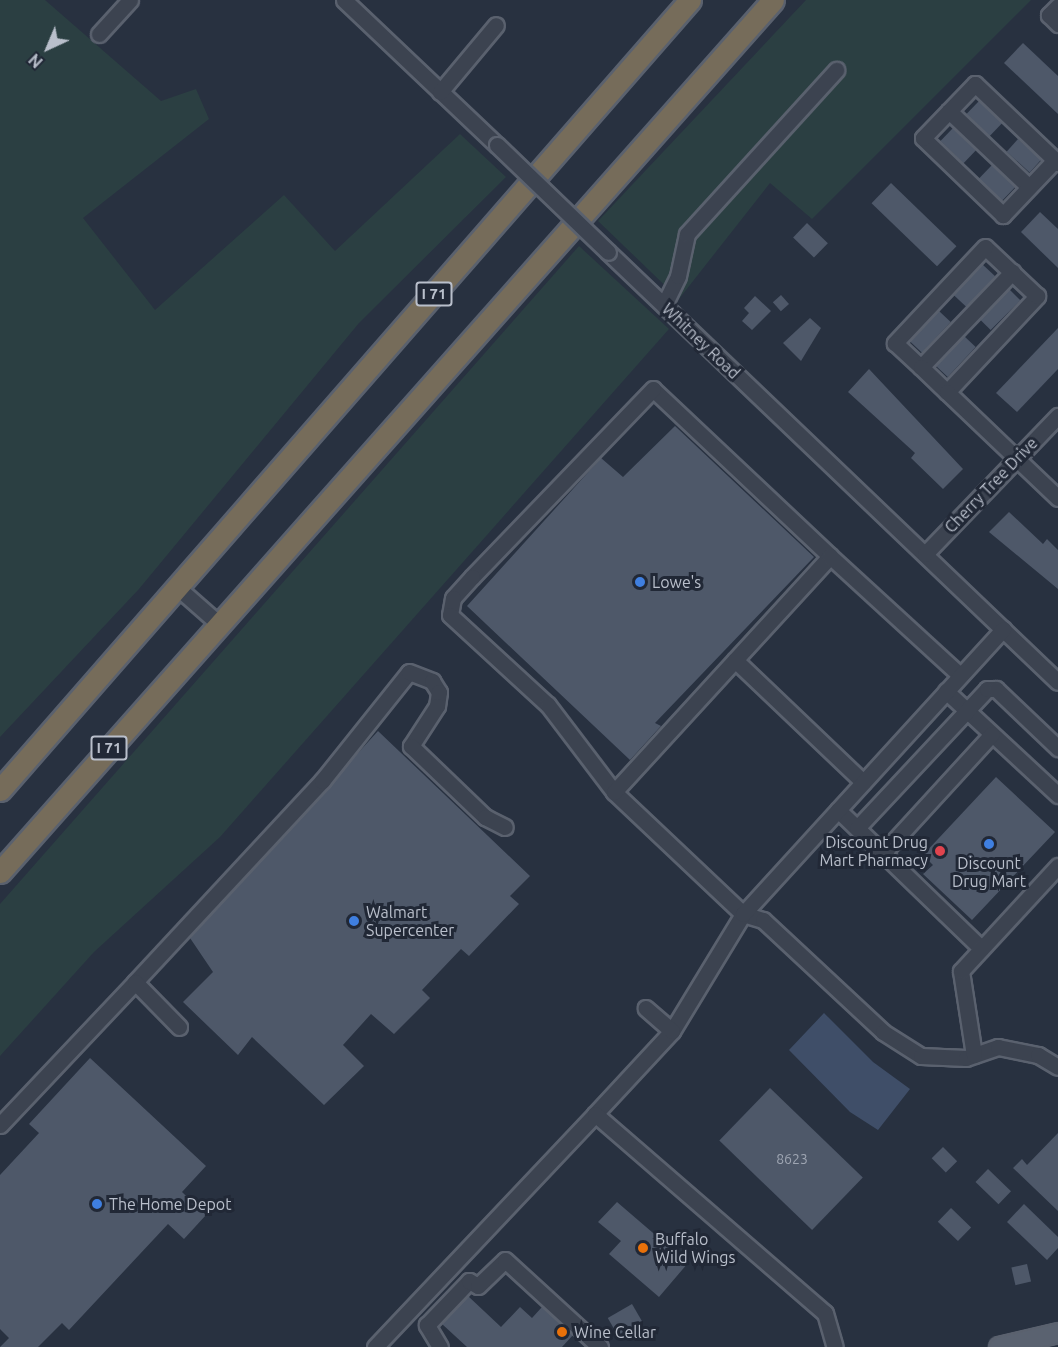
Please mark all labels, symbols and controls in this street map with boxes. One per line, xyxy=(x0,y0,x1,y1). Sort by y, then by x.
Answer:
north arrow xyxy=(18,18,78,78)
text: N xyxy=(25,50,46,72)
road number: I 71 xyxy=(414,282,454,306)
street label: Whitney Road xyxy=(658,299,744,383)
street label: Cherry Tree Drive xyxy=(941,433,1041,537)
place label: Lowe's xyxy=(652,572,701,592)
marker: Lowe's xyxy=(633,575,647,589)
road number: I 71 xyxy=(90,736,128,760)
place label: Discount Drug Mart Pharmacy xyxy=(820,832,928,870)
marker: Discount Drug Mart xyxy=(982,837,996,851)
marker: Discount Drug Mart Pharmacy xyxy=(933,844,947,858)
place label: Discount Drug Mart xyxy=(952,853,1026,891)
place label: Walmart Supercenter xyxy=(366,902,454,940)
marker: Walmart Supercenter xyxy=(347,914,361,928)
house number: 8623 xyxy=(776,1151,808,1167)
place label: The Home Depot xyxy=(109,1194,231,1214)
marker: The Home Depot xyxy=(90,1197,104,1211)
place label: Buffalo Wild Wings xyxy=(655,1229,736,1267)
marker: Buffalo Wild Wings xyxy=(636,1241,650,1255)
place label: Wine Cellar xyxy=(574,1322,656,1342)
marker: Wine Cellar xyxy=(555,1325,569,1339)

